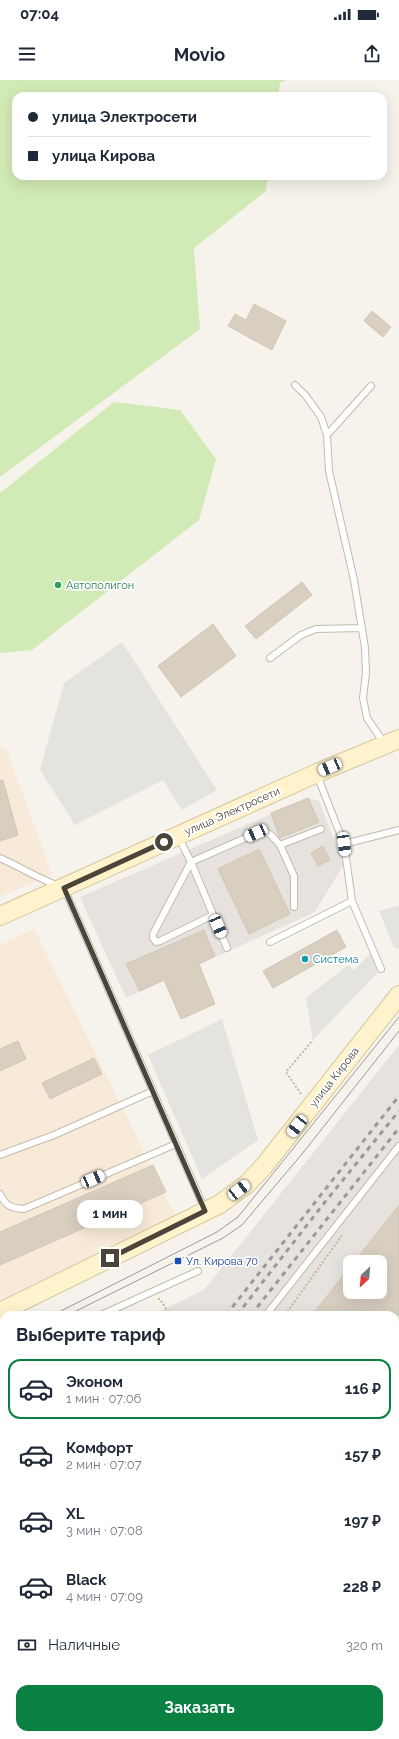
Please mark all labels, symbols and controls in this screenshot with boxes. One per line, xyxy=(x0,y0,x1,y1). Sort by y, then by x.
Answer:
text: 07:04 xyxy=(20,5,59,23)
icon: menu xyxy=(16,43,38,65)
icon: share xyxy=(361,43,383,65)
text: Movio xyxy=(174,44,225,65)
text: улица Электросети xyxy=(52,108,197,126)
text: улица Кирова xyxy=(52,147,155,165)
place label: Автополигон xyxy=(66,579,134,592)
marker: Автополигон xyxy=(53,580,63,590)
car xyxy=(317,757,343,777)
street label: улица Электросети xyxy=(182,785,282,838)
car xyxy=(243,823,269,843)
car xyxy=(336,831,352,857)
route start xyxy=(155,833,173,851)
car xyxy=(208,913,228,939)
place label: Система xyxy=(313,953,359,966)
marker: Система xyxy=(300,954,310,964)
street label: улица Кирова xyxy=(307,1045,362,1110)
car xyxy=(285,1113,309,1139)
car xyxy=(80,1169,106,1189)
car xyxy=(226,1178,252,1202)
callout: 1 мин xyxy=(77,1200,143,1228)
text: 1 мин xyxy=(93,1206,127,1221)
route end xyxy=(101,1249,119,1267)
place label: Ул. Кирова 70 xyxy=(186,1255,258,1268)
north arrow xyxy=(343,1255,387,1299)
map controls xyxy=(343,1255,387,1299)
marker: Ул. Кирова 70 xyxy=(173,1256,183,1266)
text: Выберите тариф xyxy=(16,1324,166,1345)
icon: car xyxy=(18,1371,54,1407)
text: Эконом xyxy=(66,1373,123,1391)
text: 116 ₽ xyxy=(345,1380,381,1398)
text: 1 мин · 07:06 xyxy=(66,1391,141,1406)
icon: car xyxy=(18,1437,54,1473)
text: Комфорт xyxy=(66,1439,133,1457)
text: 157 ₽ xyxy=(345,1446,381,1464)
text: 2 мин · 07:07 xyxy=(66,1457,142,1472)
icon: car xyxy=(18,1503,54,1539)
text: XL xyxy=(66,1505,84,1523)
text: 197 ₽ xyxy=(344,1512,381,1530)
text: 3 мин · 07:08 xyxy=(66,1523,143,1538)
icon: car xyxy=(18,1569,54,1605)
text: Black xyxy=(66,1571,106,1589)
text: 228 ₽ xyxy=(343,1578,381,1596)
text: 4 мин · 07:09 xyxy=(66,1589,143,1604)
icon: cash xyxy=(16,1634,38,1656)
text: Наличные xyxy=(48,1636,120,1654)
text: 320 m xyxy=(346,1638,383,1653)
button: Заказать xyxy=(16,1685,383,1731)

